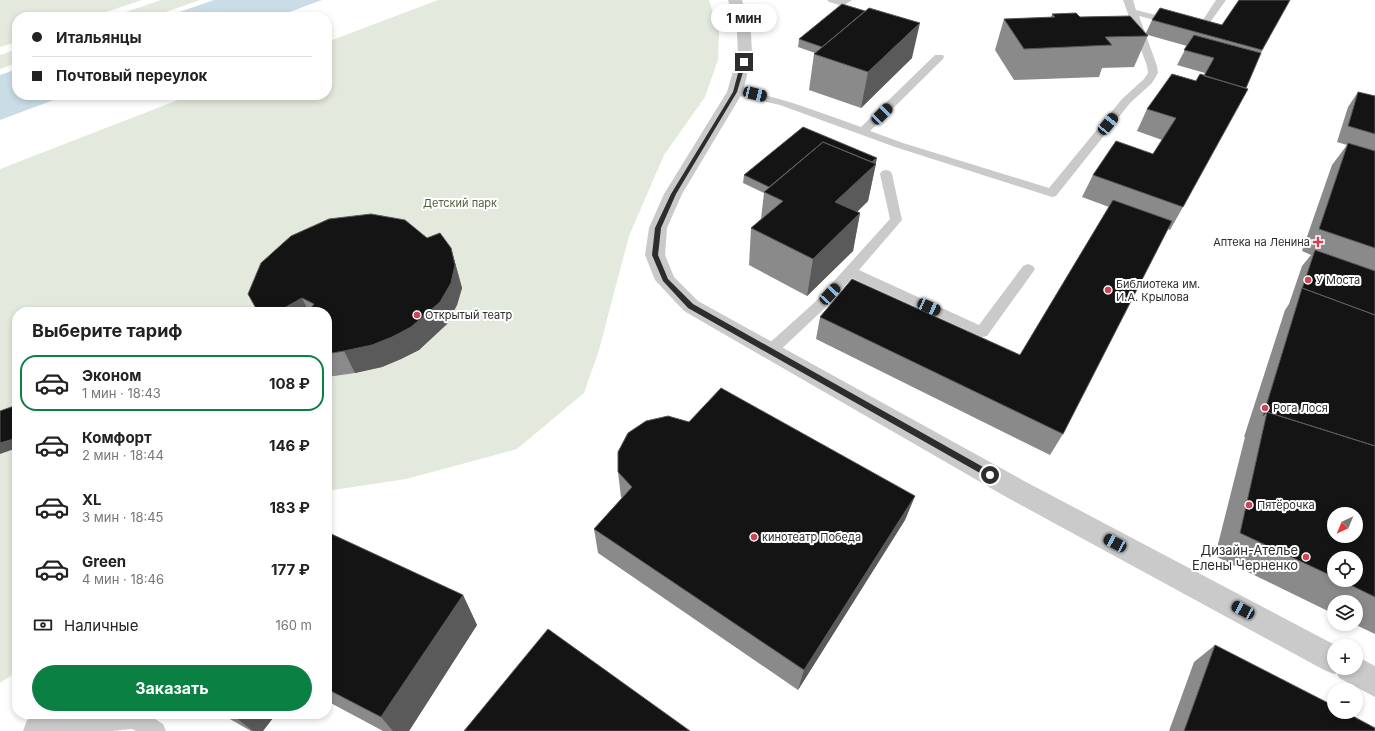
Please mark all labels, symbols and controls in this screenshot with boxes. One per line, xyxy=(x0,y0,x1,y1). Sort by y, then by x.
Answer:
callout: 1 мин xyxy=(711,4,777,32)
text: 1 мин xyxy=(726,10,762,26)
text: Итальянцы xyxy=(56,28,142,47)
route end xyxy=(735,53,753,71)
text: Почтовый переулок xyxy=(56,66,207,85)
car xyxy=(742,85,768,103)
car xyxy=(869,101,895,127)
car xyxy=(1096,111,1120,137)
park label: Детский парк xyxy=(423,196,497,210)
place label: Аптека на Ленина xyxy=(1213,235,1310,249)
marker: Аптека на Ленина xyxy=(1313,237,1323,247)
place label: У Моста xyxy=(1316,273,1360,287)
marker: У Моста xyxy=(1303,275,1313,285)
place label: Библиотека им. И.А. Крылова xyxy=(1116,277,1200,304)
car xyxy=(817,281,843,307)
marker: Библиотека им. И.А. Крылова xyxy=(1103,285,1113,295)
car xyxy=(916,297,942,317)
place label: Открытый театр xyxy=(425,308,512,322)
marker: Открытый театр xyxy=(412,310,422,320)
text: Выберите тариф xyxy=(32,320,183,341)
icon: car xyxy=(34,365,70,401)
text: Эконом xyxy=(82,366,141,385)
text: 108 ₽ xyxy=(269,374,310,393)
text: 1 мин · 18:43 xyxy=(82,385,161,401)
place label: Рога Лося xyxy=(1273,401,1328,415)
marker: Рога Лося xyxy=(1260,403,1270,413)
icon: car xyxy=(34,427,70,463)
text: Комфорт xyxy=(82,428,152,447)
text: 146 ₽ xyxy=(269,436,310,455)
text: 2 мин · 18:44 xyxy=(82,447,164,463)
route start xyxy=(981,466,999,484)
icon: car xyxy=(34,489,70,525)
text: XL xyxy=(82,490,102,509)
text: 183 ₽ xyxy=(269,498,310,517)
place label: Пятёрочка xyxy=(1257,498,1315,512)
marker: Пятёрочка xyxy=(1244,500,1254,510)
north arrow xyxy=(1327,507,1363,543)
map controls xyxy=(1327,507,1363,719)
text: 3 мин · 18:45 xyxy=(82,509,164,525)
place label: кинотеатр Победа xyxy=(762,530,861,544)
marker: кинотеатр Победа xyxy=(749,532,759,542)
car xyxy=(1102,532,1128,554)
place label: Дизайн-Ателье Елены Черненко xyxy=(1192,542,1298,573)
icon: car xyxy=(34,551,70,587)
button: locate xyxy=(1327,551,1363,587)
text: Green xyxy=(82,552,126,571)
marker: Дизайн-Ателье Елены Черненко xyxy=(1301,552,1311,562)
text: 177 ₽ xyxy=(271,560,310,579)
text: 4 мин · 18:46 xyxy=(82,571,164,587)
button: layers xyxy=(1327,595,1363,631)
car xyxy=(1230,599,1256,621)
icon: cash xyxy=(32,614,54,636)
text: Наличные xyxy=(64,616,138,635)
text: 160 m xyxy=(275,617,312,633)
button: + xyxy=(1327,639,1363,675)
button: Заказать xyxy=(32,665,312,711)
button: − xyxy=(1327,683,1363,719)

